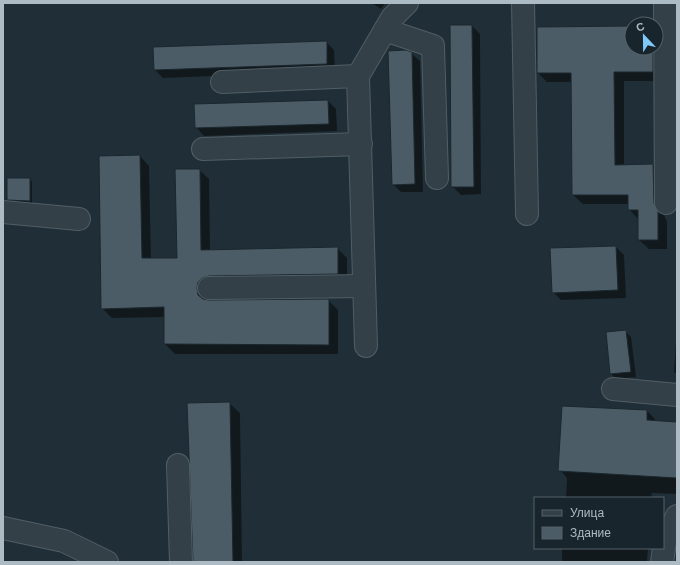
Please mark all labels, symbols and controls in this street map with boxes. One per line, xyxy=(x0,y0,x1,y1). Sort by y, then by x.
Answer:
north arrow xyxy=(624,16,664,56)
text: С xyxy=(634,19,647,35)
legend xyxy=(534,497,664,549)
text: Улица xyxy=(570,505,604,521)
text: Здание xyxy=(570,525,611,541)

